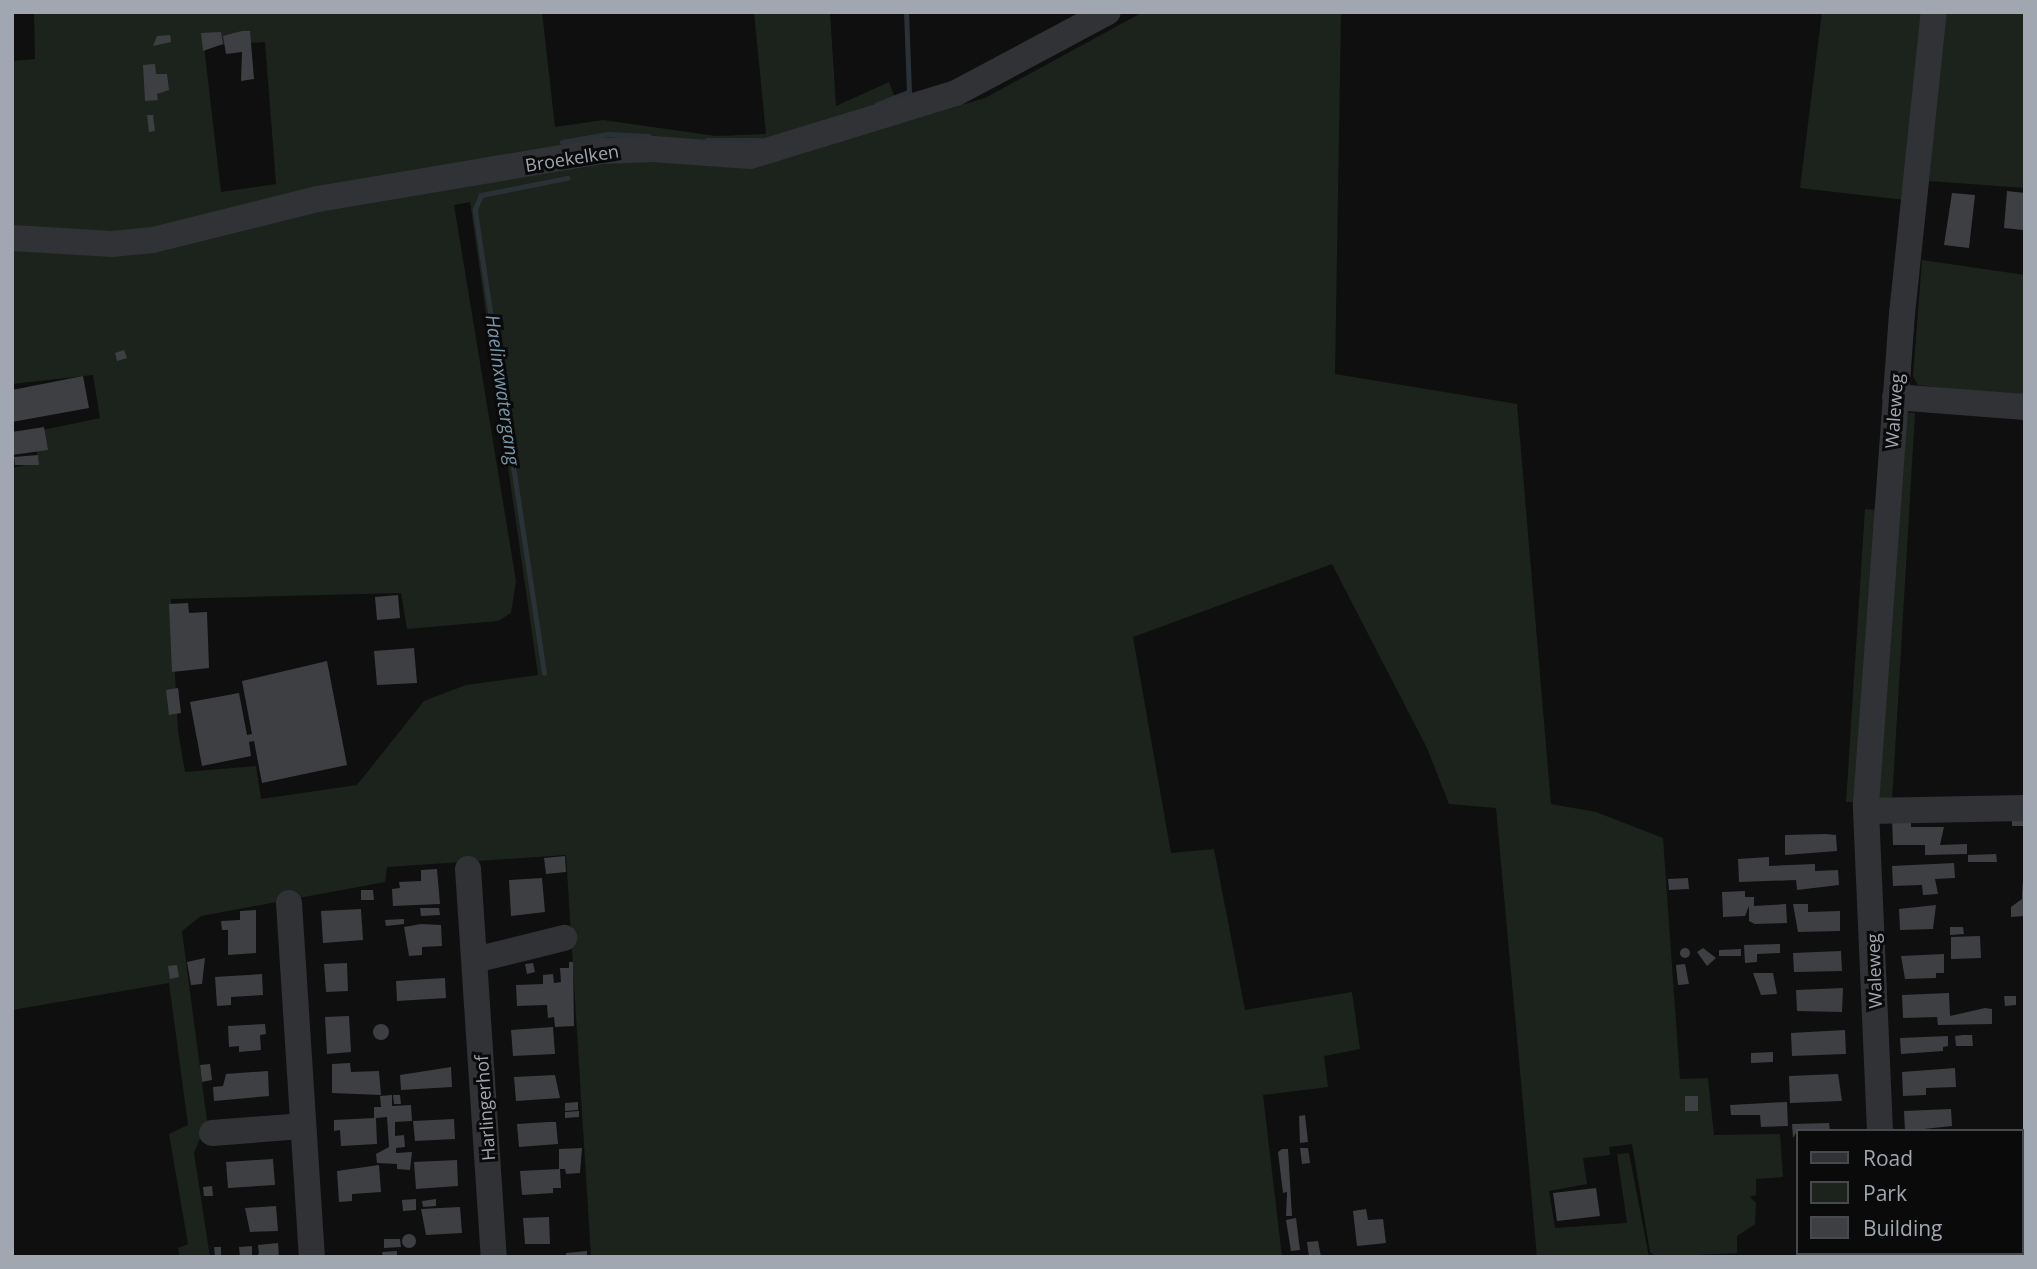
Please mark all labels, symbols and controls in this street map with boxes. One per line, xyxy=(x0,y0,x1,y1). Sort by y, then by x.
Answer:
street label: Broekelken xyxy=(524,140,620,176)
water label: Haelinxwatergang xyxy=(480,313,524,467)
street label: Waleweg xyxy=(1881,373,1907,449)
street label: Waleweg xyxy=(1862,933,1886,1009)
street label: Harlingerhof xyxy=(471,1054,499,1162)
legend xyxy=(1796,1129,2023,1255)
text: Road xyxy=(1863,1144,1913,1172)
text: Park xyxy=(1863,1179,1907,1207)
text: Building xyxy=(1863,1214,1942,1242)

